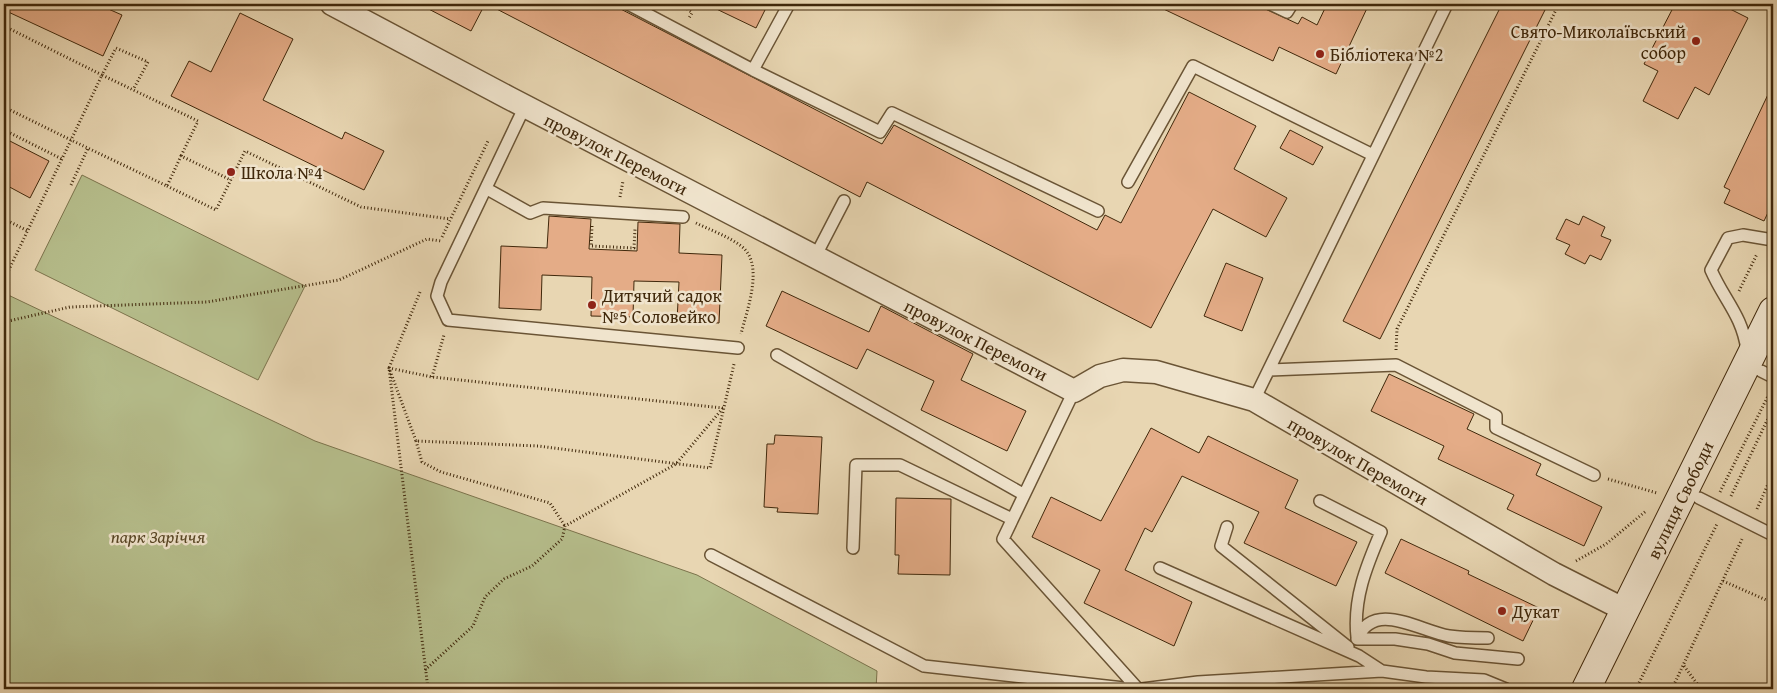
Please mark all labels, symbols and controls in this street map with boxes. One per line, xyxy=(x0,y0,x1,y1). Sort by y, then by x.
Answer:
place label: Свято-Миколаївський собор xyxy=(1511,18,1686,66)
marker: Свято-Миколаївський собор xyxy=(1690,35,1702,47)
place label: Бібліотека №2 xyxy=(1330,41,1443,68)
marker: Бібліотека №2 xyxy=(1314,48,1326,60)
street label: провулок Перемоги xyxy=(539,106,693,202)
place label: Школа №4 xyxy=(241,159,323,186)
marker: Школа №4 xyxy=(225,166,237,178)
place label: Дитячий садок №5 Соловейко xyxy=(601,282,723,330)
street label: провулок Перемоги xyxy=(899,292,1053,388)
marker: Дитячий садок №5 Соловейко xyxy=(586,299,598,311)
street label: провулок Перемоги xyxy=(1283,410,1433,512)
street label: вулиця Свободи xyxy=(1640,436,1720,564)
park label: парк Заріччя xyxy=(111,523,205,550)
place label: Дукат xyxy=(1511,598,1560,625)
marker: Дукат xyxy=(1496,605,1508,617)

